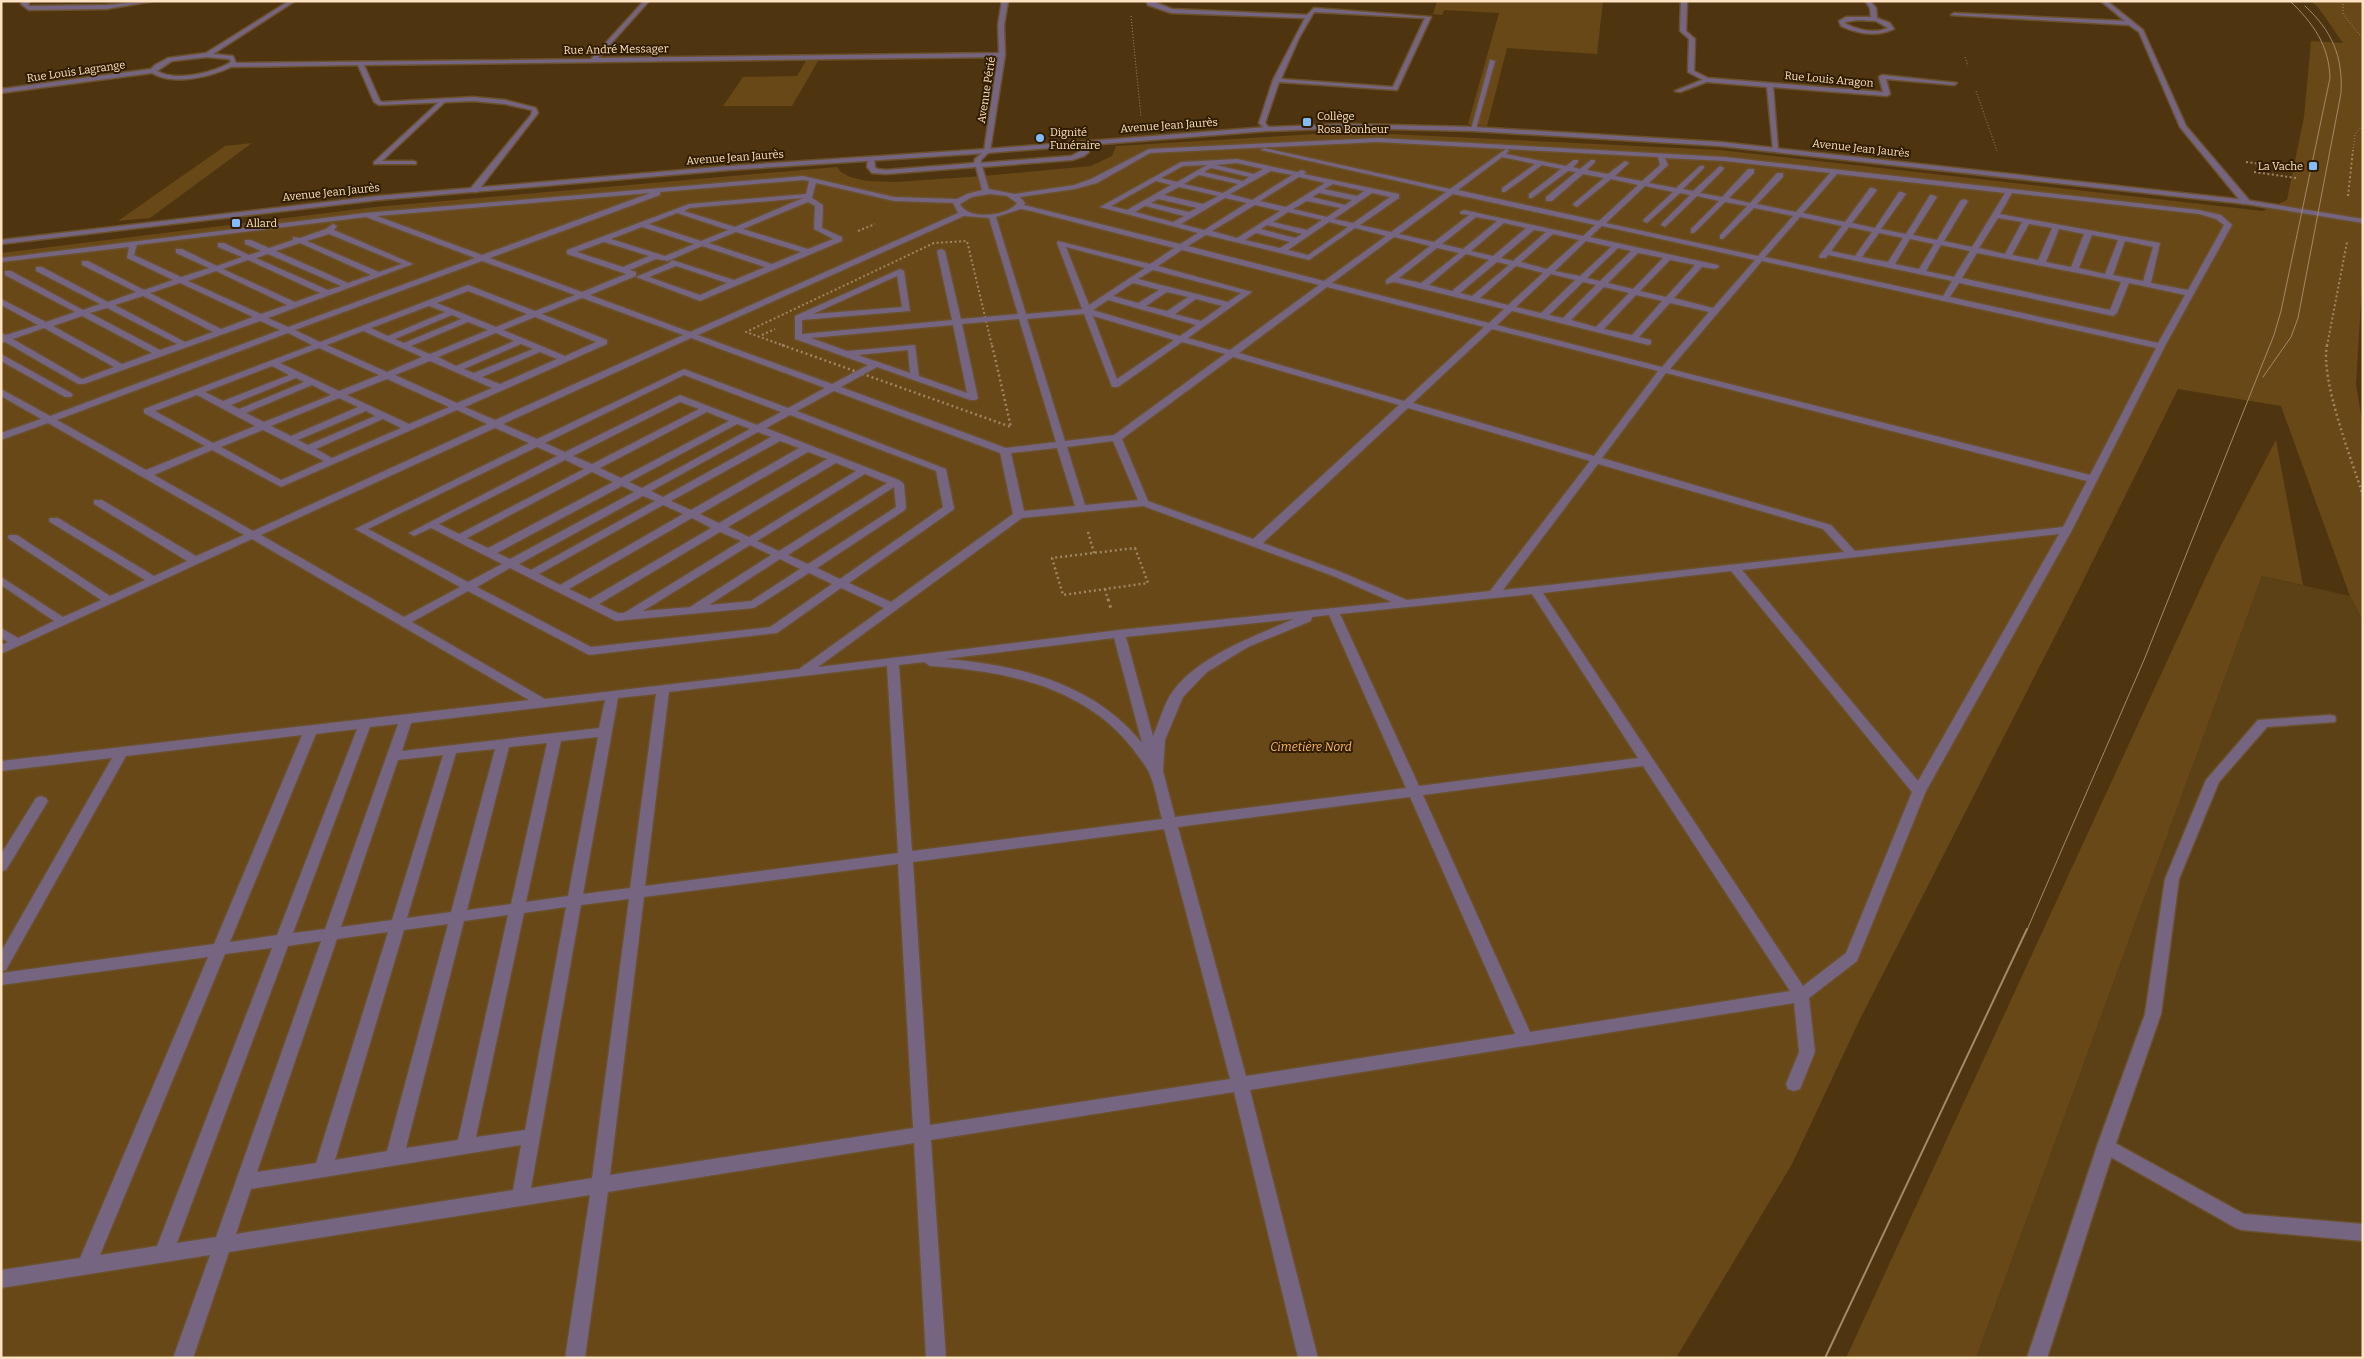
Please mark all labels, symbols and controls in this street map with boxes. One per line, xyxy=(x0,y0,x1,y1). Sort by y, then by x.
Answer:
street label: Rue André Messager xyxy=(563,42,669,57)
street label: Avenue Périé xyxy=(975,56,998,124)
street label: Rue Louis Lagrange xyxy=(26,58,126,85)
street label: Rue Louis Aragon xyxy=(1784,69,1874,90)
place label: Collège Rosa Bonheur xyxy=(1317,110,1389,136)
street label: Avenue Jean Jaurès xyxy=(1120,116,1218,135)
marker: Collège Rosa Bonheur xyxy=(1301,116,1313,128)
place label: Dignité Funéraire xyxy=(1050,126,1100,152)
marker: Dignité Funéraire xyxy=(1034,132,1046,144)
street label: Avenue Jean Jaurès xyxy=(1812,137,1910,160)
street label: Avenue Jean Jaurès xyxy=(686,148,784,167)
place label: La Vache xyxy=(2258,160,2303,173)
marker: La Vache xyxy=(2307,160,2319,172)
street label: Avenue Jean Jaurès xyxy=(282,181,380,204)
marker: Allard xyxy=(230,217,242,229)
place label: Allard xyxy=(246,217,277,230)
park label: Cimetière Nord xyxy=(1270,740,1352,754)

